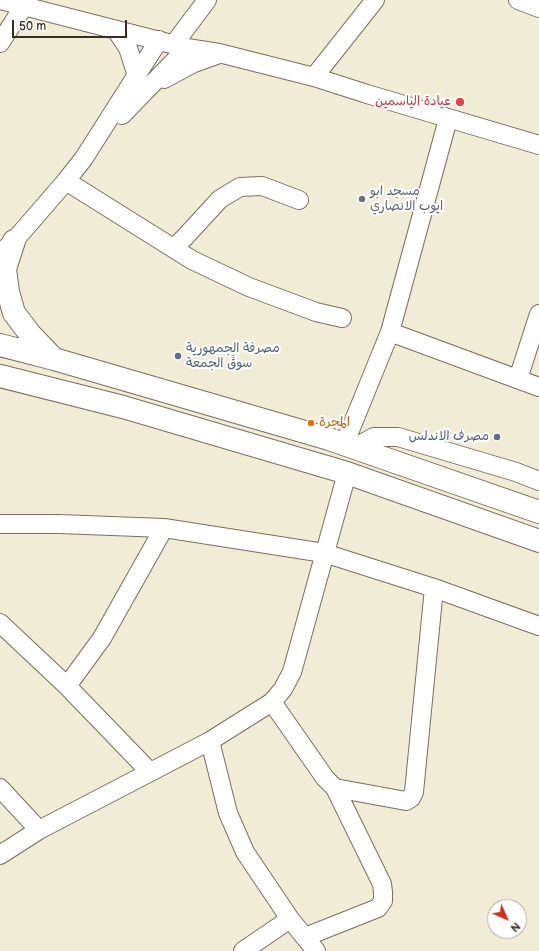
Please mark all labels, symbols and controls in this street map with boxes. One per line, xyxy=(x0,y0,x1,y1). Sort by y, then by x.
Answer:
scale bar xyxy=(14,12,129,38)
text: 50 m xyxy=(19,19,46,34)
place label: عيادة الياسمين xyxy=(375,94,451,110)
marker: عيادة الياسمين xyxy=(454,96,466,108)
place label: مسجد ابو ايوب الانصاري xyxy=(370,184,443,215)
marker: مسجد ابو ايوب الانصاري xyxy=(357,194,367,204)
place label: مصرفة الجمهورية سوقً الجمعة xyxy=(186,341,280,372)
marker: مصرفة الجمهورية سوقً الجمعة xyxy=(173,351,183,361)
place label: المجرة xyxy=(319,415,350,431)
marker: المجرة xyxy=(306,418,316,428)
place label: مصرف الاندلس xyxy=(409,429,489,445)
marker: مصرف الاندلس xyxy=(492,432,502,442)
north arrow xyxy=(487,899,527,939)
text: N xyxy=(508,920,523,935)

